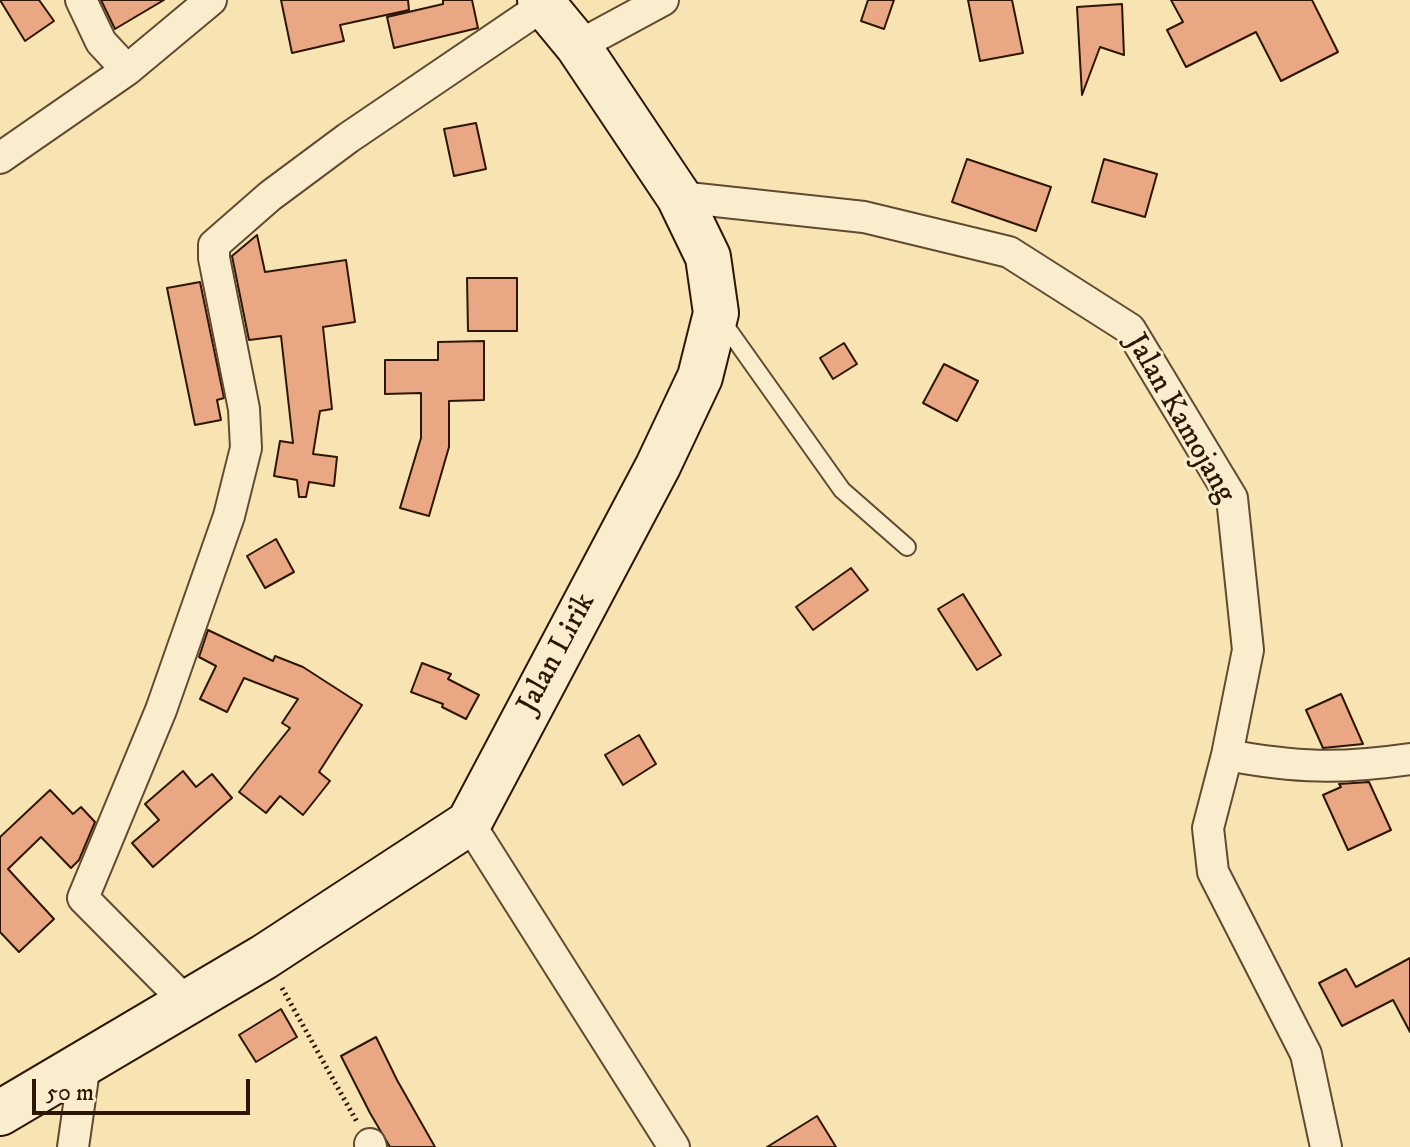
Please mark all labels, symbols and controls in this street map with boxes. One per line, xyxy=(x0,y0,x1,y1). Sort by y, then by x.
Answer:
street label: Jalan Kamojang xyxy=(1116,328,1242,510)
street label: Jalan Lirik xyxy=(511,588,605,720)
scale bar xyxy=(36,1063,254,1113)
text: 50 m xyxy=(46,1078,94,1108)

